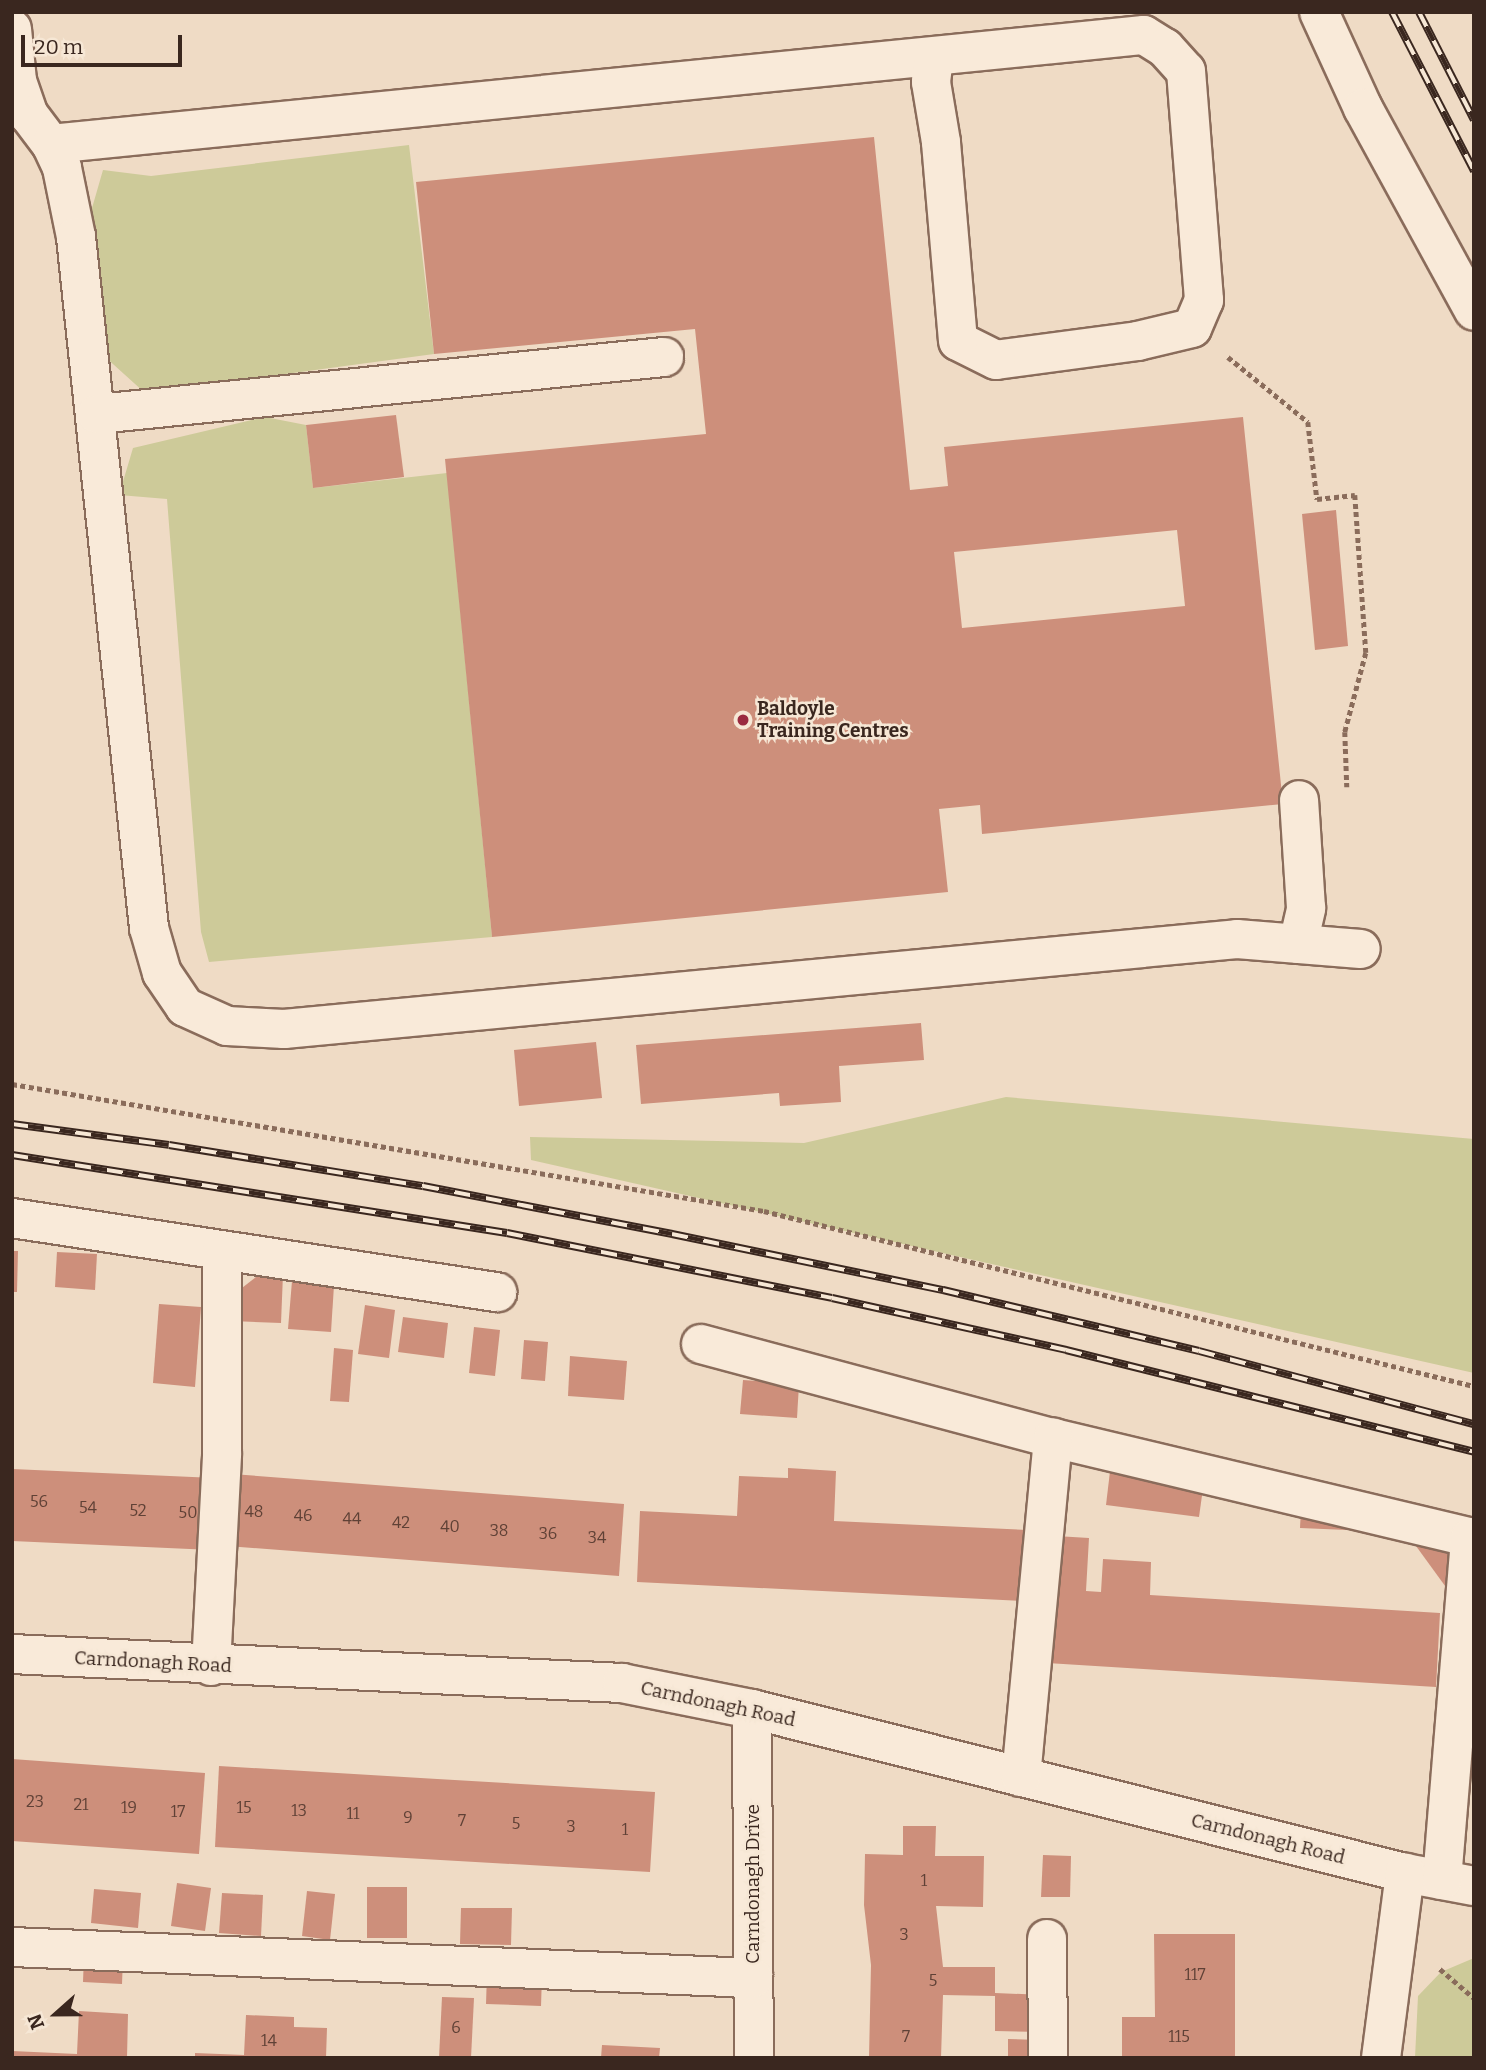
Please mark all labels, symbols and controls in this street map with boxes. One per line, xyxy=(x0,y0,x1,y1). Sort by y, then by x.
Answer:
scale bar xyxy=(24,21,186,65)
text: 20 m xyxy=(34,34,83,60)
place label: Baldoyle Training Centres xyxy=(757,698,909,742)
marker: Baldoyle Training Centres xyxy=(735,712,751,728)
house number: 56 xyxy=(30,1492,48,1512)
house number: 54 xyxy=(79,1498,97,1518)
house number: 52 xyxy=(130,1501,146,1521)
house number: 48 xyxy=(245,1502,263,1522)
house number: 50 xyxy=(179,1503,197,1523)
house number: 46 xyxy=(294,1506,312,1526)
house number: 44 xyxy=(343,1509,361,1529)
house number: 42 xyxy=(392,1513,410,1533)
house number: 40 xyxy=(440,1517,460,1537)
house number: 38 xyxy=(490,1521,508,1541)
house number: 36 xyxy=(539,1524,557,1544)
house number: 34 xyxy=(588,1528,606,1548)
street label: Carndonagh Road xyxy=(74,1646,232,1678)
street label: Carndonagh Road xyxy=(639,1676,797,1732)
house number: 23 xyxy=(26,1792,44,1812)
house number: 21 xyxy=(73,1795,89,1815)
house number: 19 xyxy=(121,1798,137,1818)
house number: 15 xyxy=(236,1798,252,1818)
house number: 13 xyxy=(291,1801,307,1821)
house number: 17 xyxy=(171,1802,185,1822)
house number: 11 xyxy=(347,1804,359,1824)
street label: Carndonagh Drive xyxy=(742,1804,764,1964)
house number: 9 xyxy=(403,1808,413,1828)
street label: Carndonagh Road xyxy=(1189,1809,1347,1869)
house number: 7 xyxy=(458,1811,466,1831)
house number: 5 xyxy=(512,1814,520,1834)
house number: 3 xyxy=(566,1817,576,1837)
house number: 1 xyxy=(622,1820,628,1840)
house number: 1 xyxy=(921,1871,927,1891)
house number: 3 xyxy=(899,1925,909,1945)
house number: 117 xyxy=(1185,1965,1205,1985)
house number: 5 xyxy=(929,1971,937,1991)
north arrow xyxy=(21,1979,91,2049)
text: N xyxy=(23,2011,49,2033)
house number: 6 xyxy=(451,2018,461,2038)
house number: 7 xyxy=(902,2027,910,2047)
house number: 115 xyxy=(1168,2027,1190,2047)
house number: 14 xyxy=(261,2031,277,2051)

